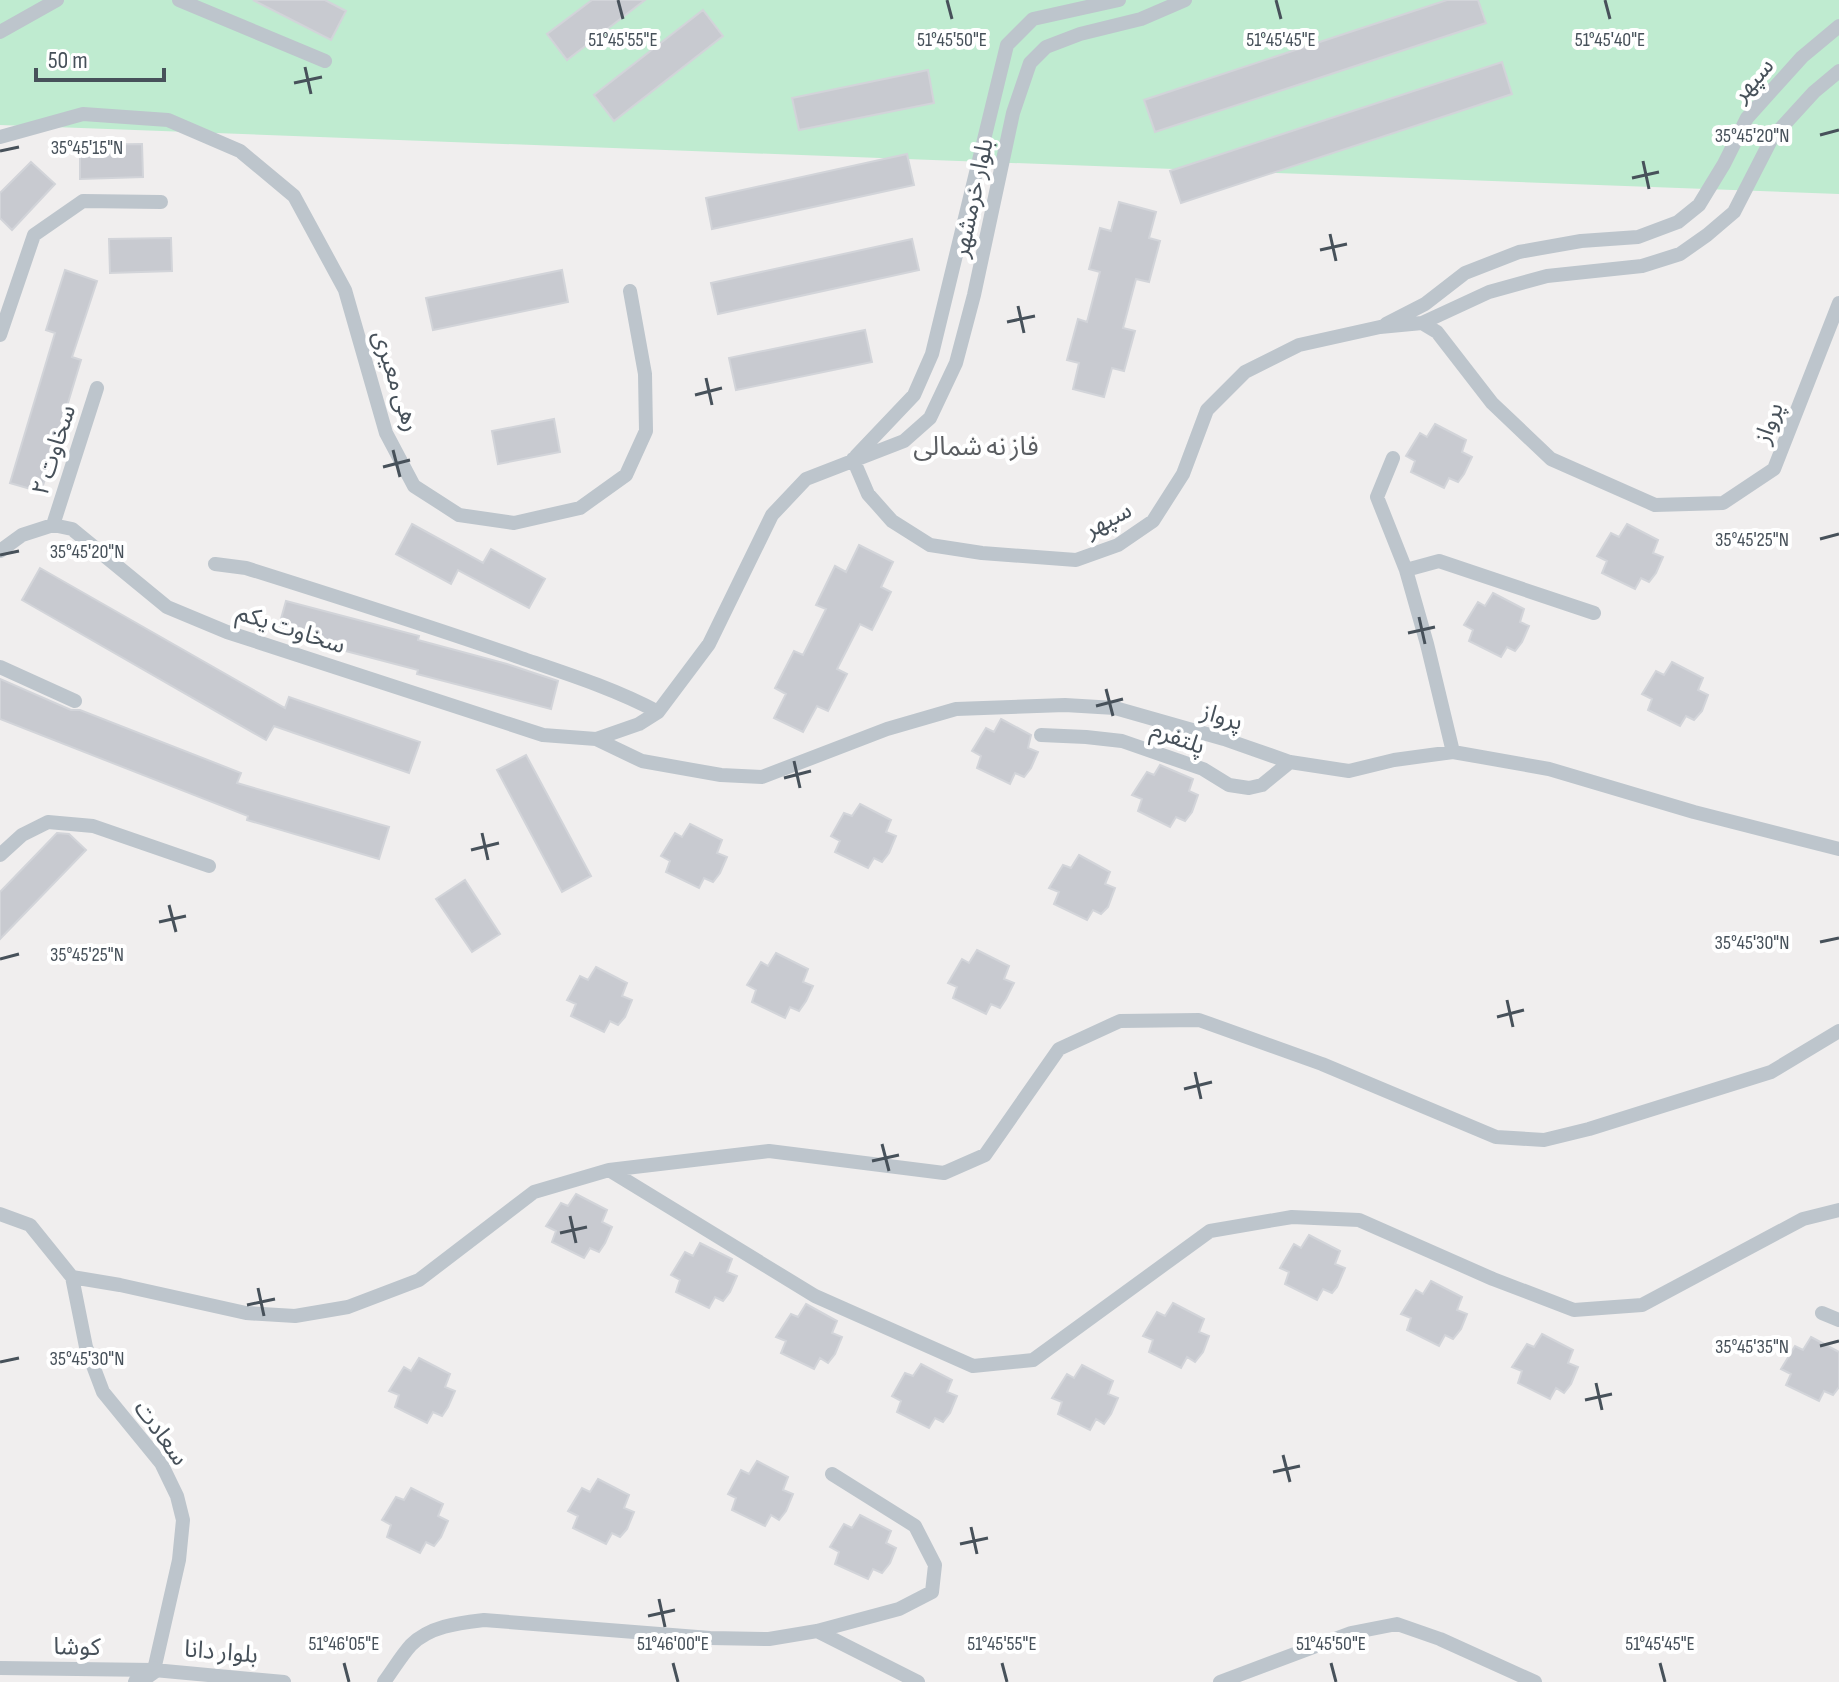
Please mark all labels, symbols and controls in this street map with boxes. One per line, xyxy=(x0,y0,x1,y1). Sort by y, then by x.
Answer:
text: 51°45'55"E xyxy=(588,28,658,52)
text: 51°45'50"E xyxy=(917,28,987,52)
text: 51°45'45"E xyxy=(1246,28,1316,52)
text: 51°45'40"E xyxy=(1575,28,1645,52)
scale bar xyxy=(36,32,164,82)
text: 50 m xyxy=(48,46,88,75)
street label: سپهر xyxy=(1725,52,1780,109)
text: 35°45'20"N xyxy=(1715,124,1789,148)
text: 35°45'15"N xyxy=(51,136,123,160)
street label: بلوار خرمشهر xyxy=(946,136,1000,261)
street label: رهی معیری xyxy=(366,327,426,435)
street label: پرواز xyxy=(1748,398,1790,449)
street label: سخاوت ۲ xyxy=(26,401,82,499)
district label: فاز نه شمالی xyxy=(913,432,1039,463)
street label: سپهر xyxy=(1078,496,1137,545)
text: 35°45'25"N xyxy=(1715,528,1789,552)
text: 35°45'20"N xyxy=(50,540,124,564)
street label: سخاوت یکم xyxy=(232,598,349,662)
street label: پرواز xyxy=(1197,697,1246,737)
street label: پلتفرم xyxy=(1146,715,1209,764)
text: 35°45'30"N xyxy=(1715,931,1789,955)
text: 35°45'25"N xyxy=(50,943,124,967)
text: 35°45'35"N xyxy=(1715,1335,1789,1359)
text: 35°45'30"N xyxy=(50,1347,124,1371)
street label: سعادت xyxy=(128,1395,194,1471)
street label: کوشا xyxy=(53,1632,102,1662)
text: 51°46'05"E xyxy=(309,1632,379,1656)
text: 51°46'00"E xyxy=(637,1632,709,1656)
text: 51°45'55"E xyxy=(967,1632,1037,1656)
text: 51°45'50"E xyxy=(1296,1632,1366,1656)
text: 51°45'45"E xyxy=(1625,1632,1695,1656)
street label: بلوار دانا xyxy=(183,1634,259,1670)

